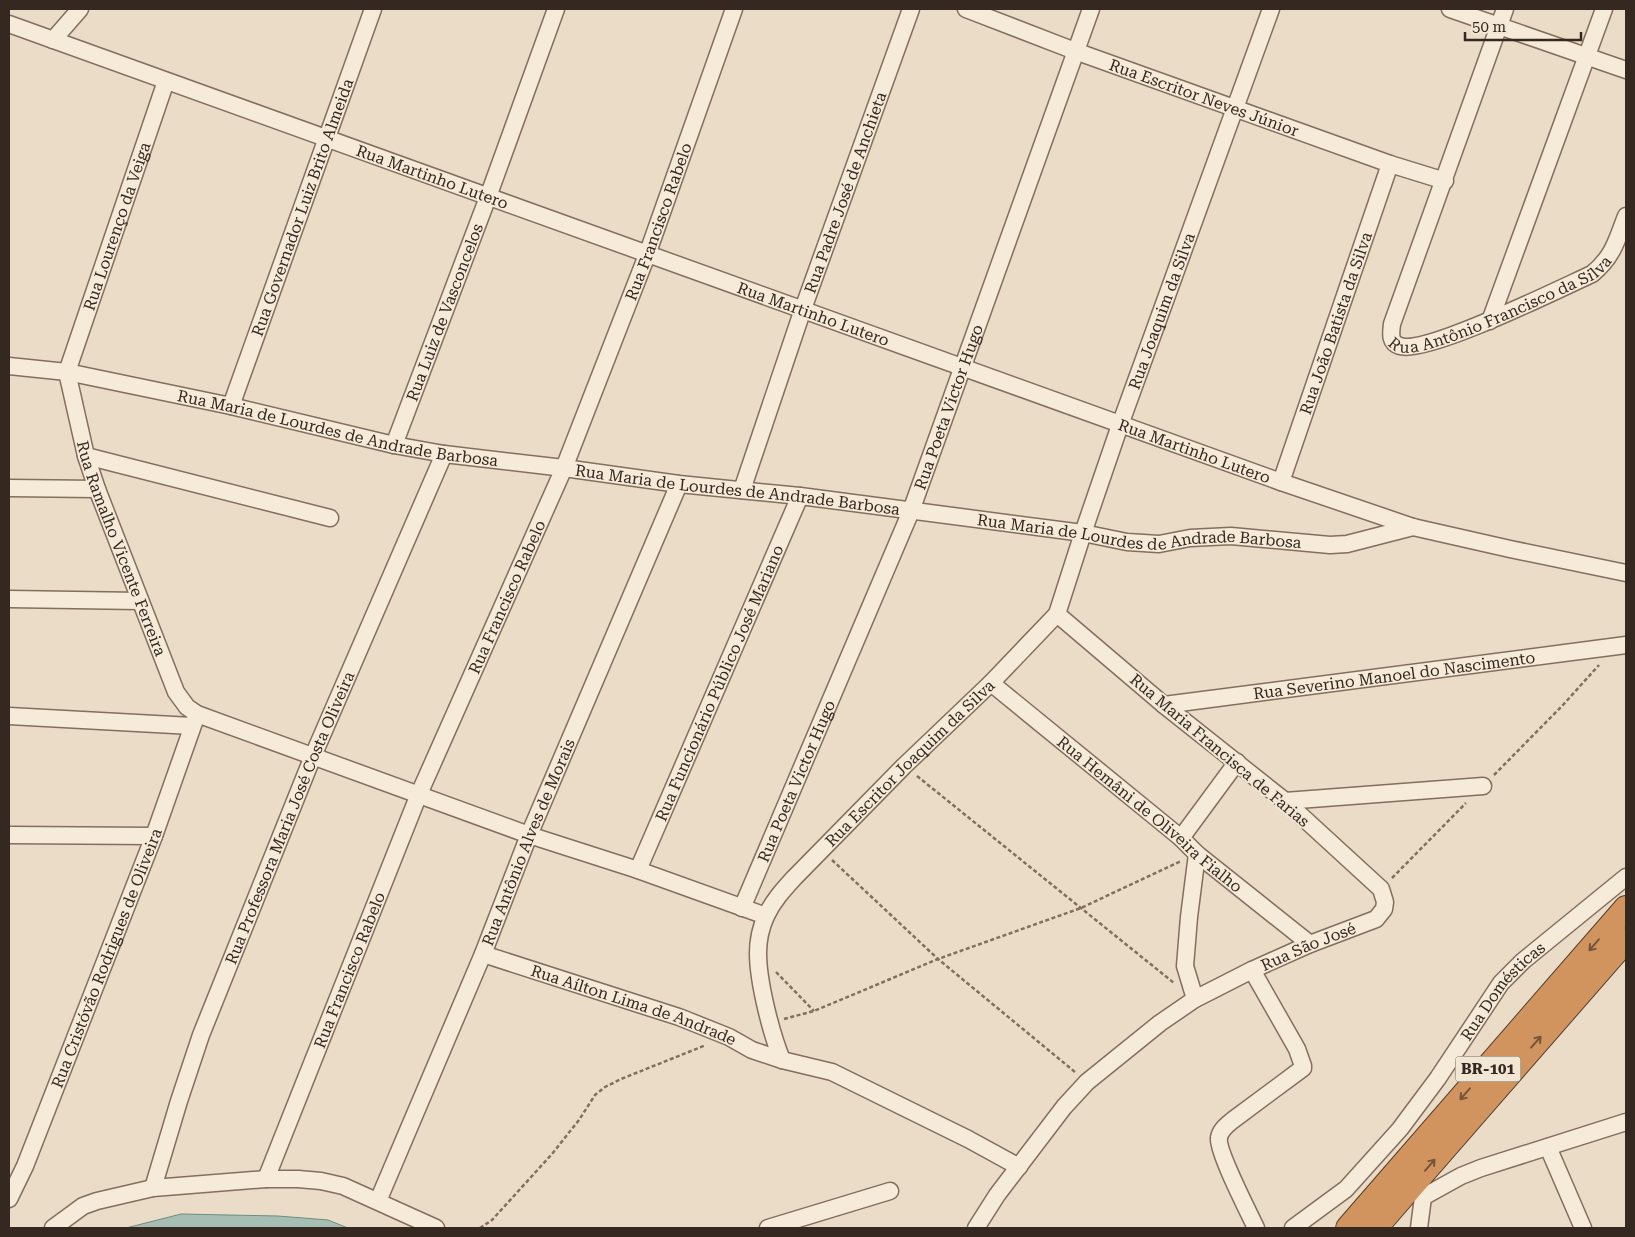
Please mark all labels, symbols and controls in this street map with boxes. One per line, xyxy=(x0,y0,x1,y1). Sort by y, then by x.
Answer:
scale bar xyxy=(1465,10,1581,42)
text: 50 m xyxy=(1472,18,1507,36)
street label: Rua Escritor Neves Júnior xyxy=(1107,55,1302,141)
street label: Rua Governador Luiz Brito Almeida xyxy=(248,76,357,339)
street label: Rua Padre José de Anchieta xyxy=(800,89,891,296)
street label: Rua Lourenço da Veiga xyxy=(80,139,155,313)
street label: Rua Francisco Rabelo xyxy=(621,140,696,303)
street label: Rua Martinho Lutero xyxy=(354,141,511,213)
street label: Rua Luiz de Vasconcelos xyxy=(402,220,487,404)
street label: Rua João Batista da Silva xyxy=(1296,229,1376,417)
street label: Rua Joaquim da Silva xyxy=(1125,230,1199,392)
street label: Rua Antônio Francisco da Silva xyxy=(1384,252,1616,357)
street label: Rua Martinho Lutero xyxy=(735,278,892,350)
street label: Rua Poeta Victor Hugo xyxy=(910,322,987,492)
street label: Rua Maria de Lourdes de Andrade Barbosa xyxy=(176,386,499,470)
street label: Rua Martinho Lutero xyxy=(1116,415,1273,487)
street label: Rua Ramalho Vicente Ferreira xyxy=(73,439,170,659)
street label: Rua Maria de Lourdes de Andrade Barbosa xyxy=(574,461,901,519)
street label: Rua Maria de Lourdes de Andrade Barbosa xyxy=(976,510,1303,554)
street label: Rua Francisco Rabelo xyxy=(465,517,550,677)
street label: Rua Funcionário Público José Mariano xyxy=(651,542,788,824)
street label: Rua Severino Manoel do Nascimento xyxy=(1252,648,1536,703)
street label: Rua Professora Maria José Costa Oliveira xyxy=(221,668,359,967)
street label: Rua Maria Francisca de Farias xyxy=(1126,670,1314,831)
street label: Rua Escritor Joaquim da Silva xyxy=(821,676,999,851)
street label: Rua Poeta Victor Hugo xyxy=(754,697,839,865)
street label: Rua Hemâni de Oliveira Fialho xyxy=(1053,732,1246,897)
street label: Rua Antônio Alves de Morais xyxy=(478,736,579,949)
street label: Rua Cristóvão Rodrigues de Oliveira xyxy=(47,826,166,1091)
street label: Rua Francisco Rabelo xyxy=(310,889,389,1051)
street label: Rua São José xyxy=(1258,919,1359,975)
street label: Rua Domésticas xyxy=(1457,938,1549,1044)
one-way arrow xyxy=(1589,938,1600,951)
street label: Rua Aílton Lima de Andrade xyxy=(528,961,740,1049)
one-way arrow xyxy=(1530,1036,1541,1049)
road number: BR-101 xyxy=(1456,1056,1520,1082)
one-way arrow xyxy=(1460,1088,1471,1101)
one-way arrow xyxy=(1424,1159,1435,1172)

